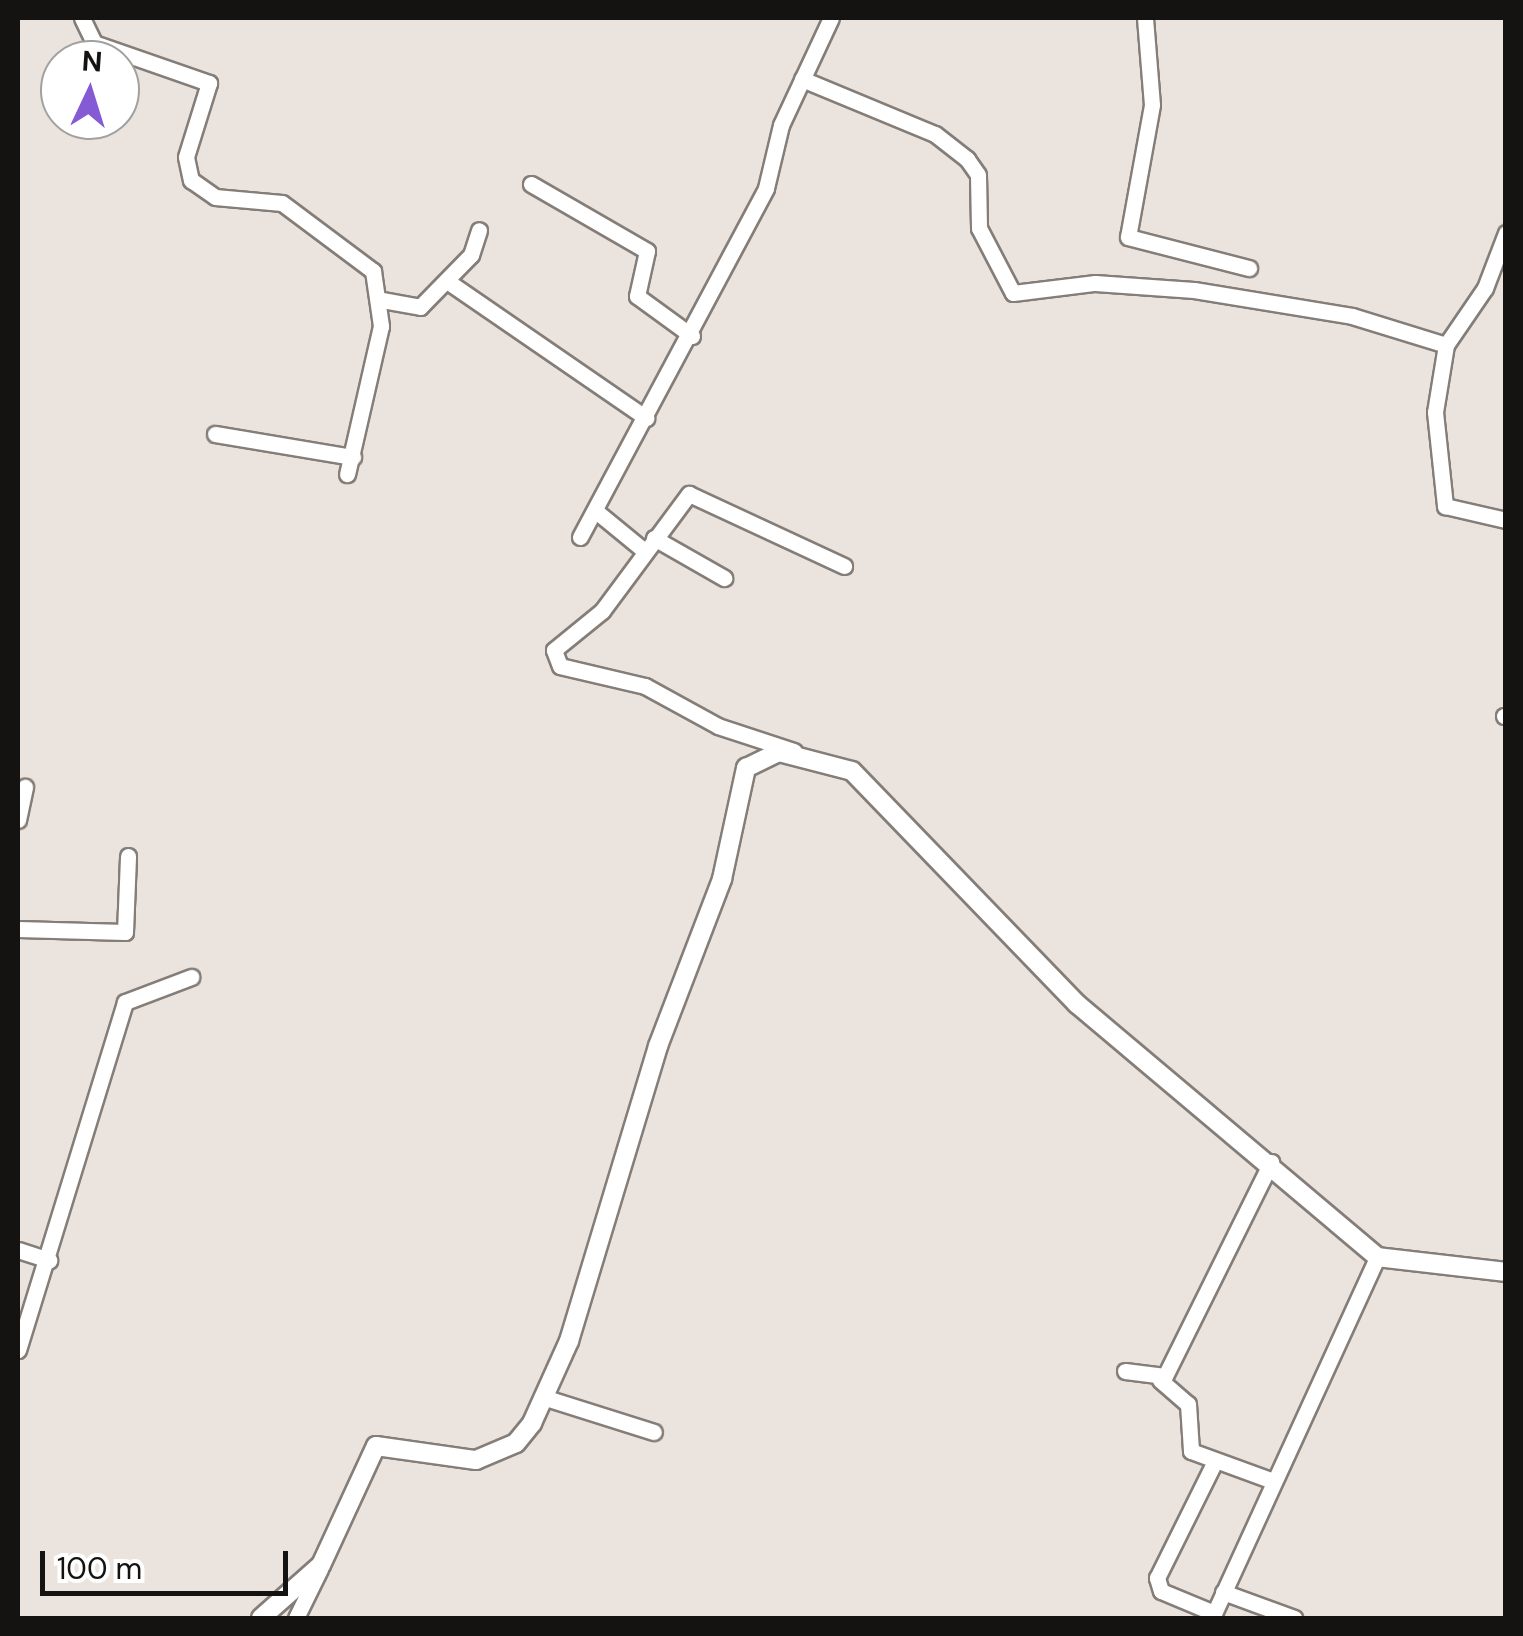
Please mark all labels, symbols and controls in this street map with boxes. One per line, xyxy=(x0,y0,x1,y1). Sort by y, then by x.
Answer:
north arrow xyxy=(40,40,140,140)
text: N xyxy=(81,42,103,81)
scale bar xyxy=(45,1531,292,1593)
text: 100 m xyxy=(57,1549,142,1588)

